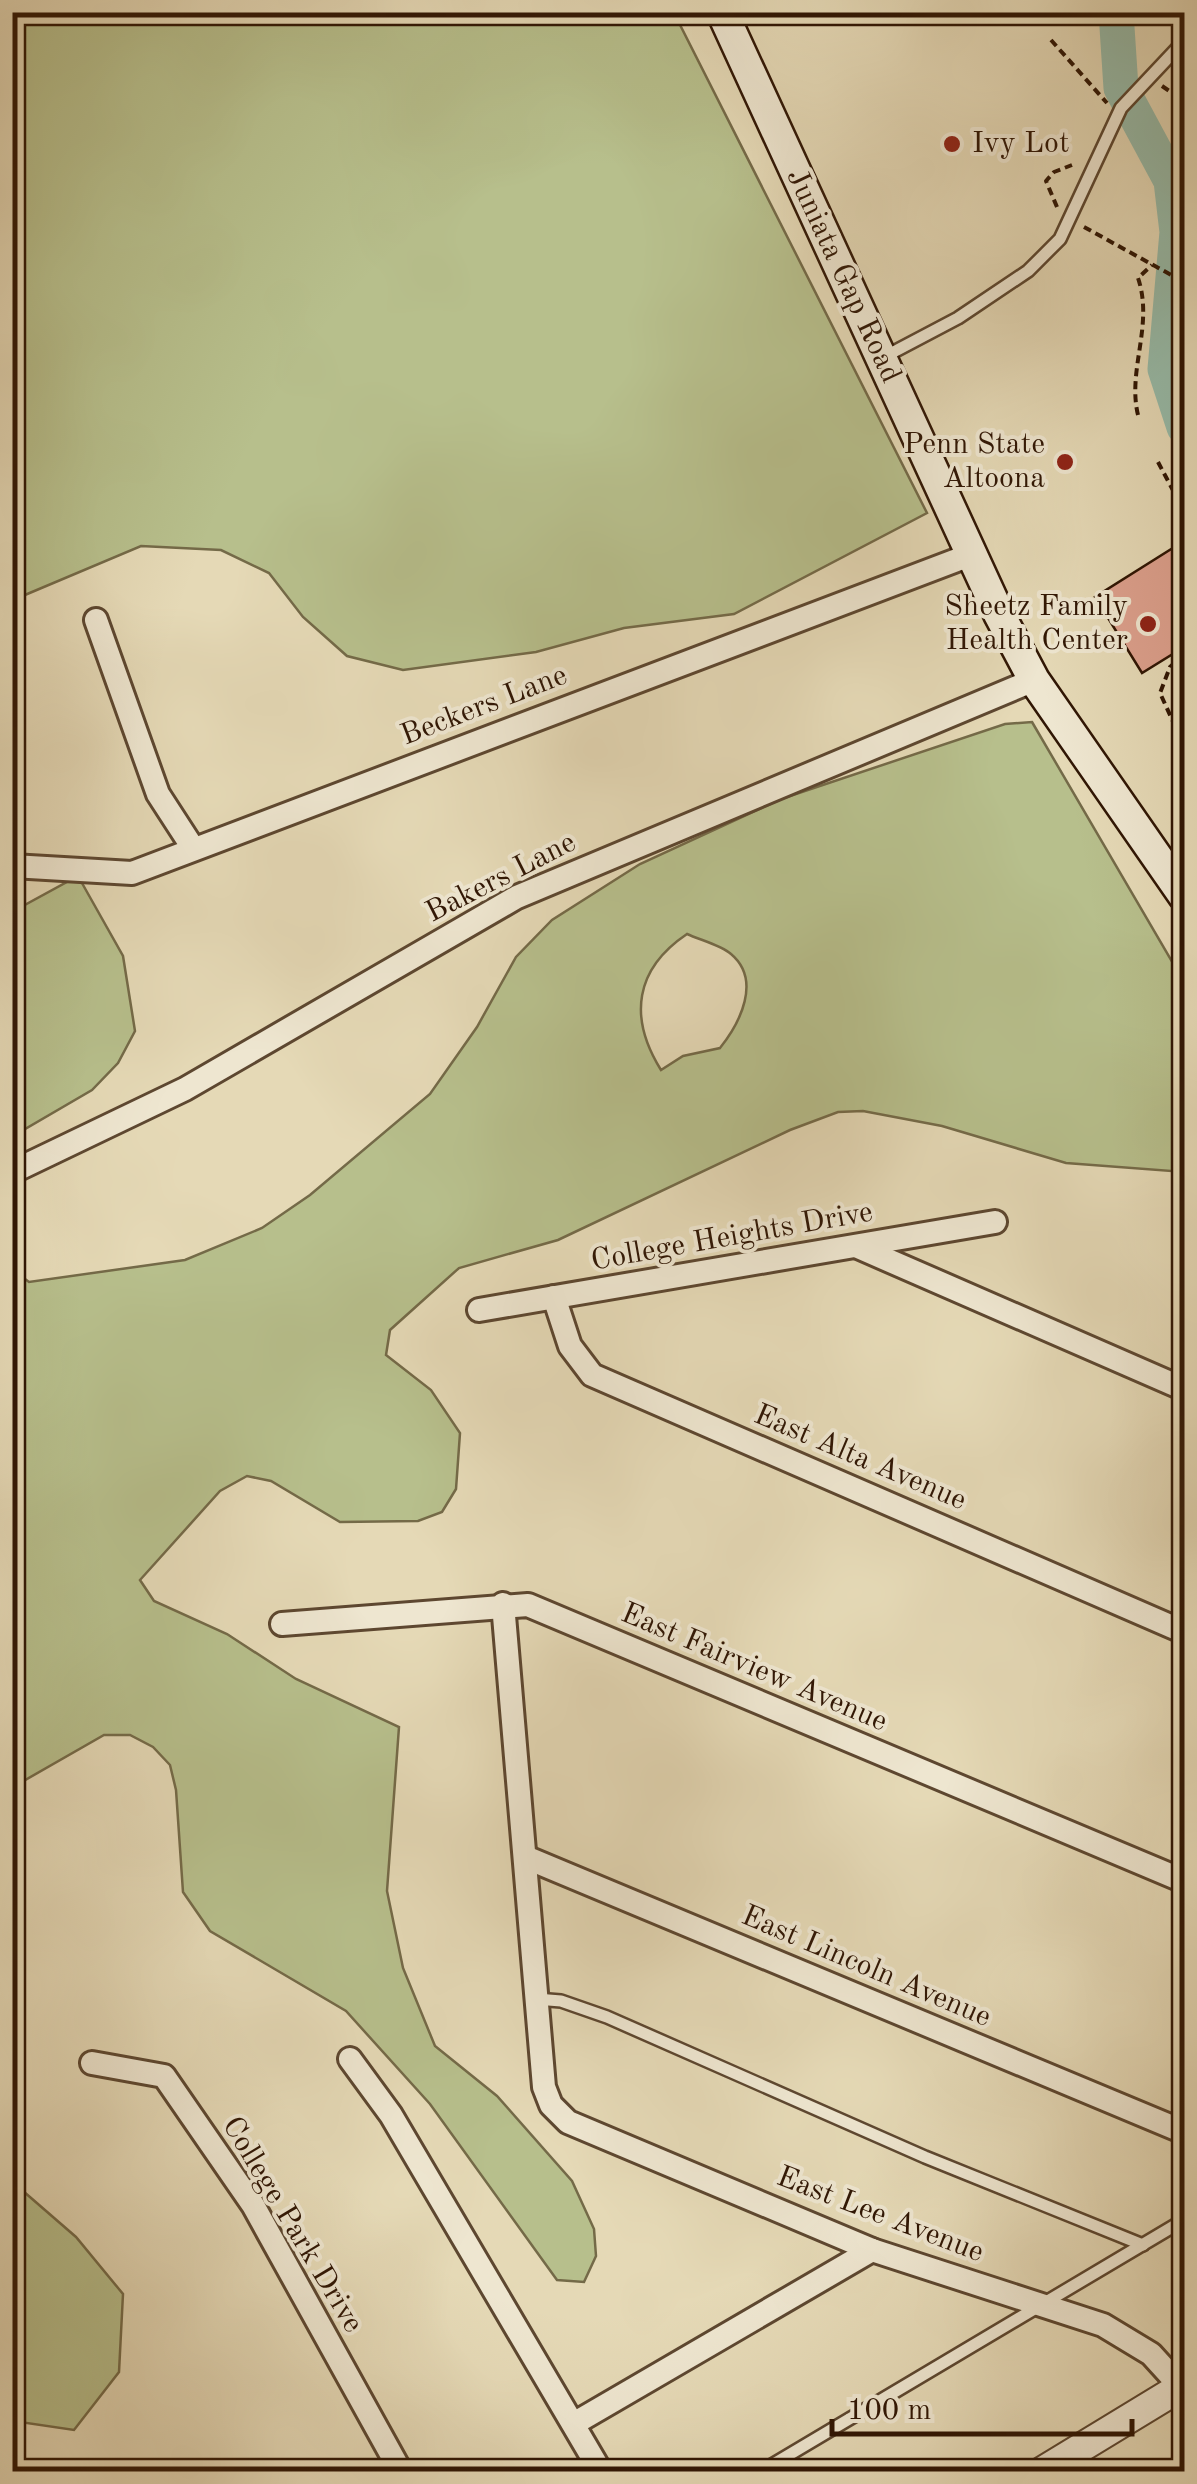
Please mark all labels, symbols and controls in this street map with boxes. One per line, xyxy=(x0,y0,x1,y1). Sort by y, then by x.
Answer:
place label: Ivy Lot xyxy=(972,129,1070,159)
marker: Ivy Lot xyxy=(941,133,963,155)
street label: Juniata Gap Road xyxy=(780,164,906,388)
place label: Penn State Altoona xyxy=(903,430,1045,494)
marker: Penn State Altoona xyxy=(1054,451,1076,473)
place label: Sheetz Family Health Center xyxy=(944,592,1128,656)
marker: Sheetz Family Health Center xyxy=(1137,613,1159,635)
street label: Beckers Lane xyxy=(397,661,571,751)
street label: Bakers Lane xyxy=(421,828,581,928)
street label: College Heights Drive xyxy=(589,1197,875,1277)
street label: East Alta Avenue xyxy=(749,1400,971,1516)
street label: East Fairview Avenue xyxy=(617,1598,891,1738)
street label: East Lincoln Avenue xyxy=(737,1901,995,2033)
street label: College Park Drive xyxy=(216,2112,368,2338)
street label: East Lee Avenue xyxy=(772,2162,988,2268)
scale bar xyxy=(832,2374,1132,2436)
text: 100 m xyxy=(847,2396,931,2426)

